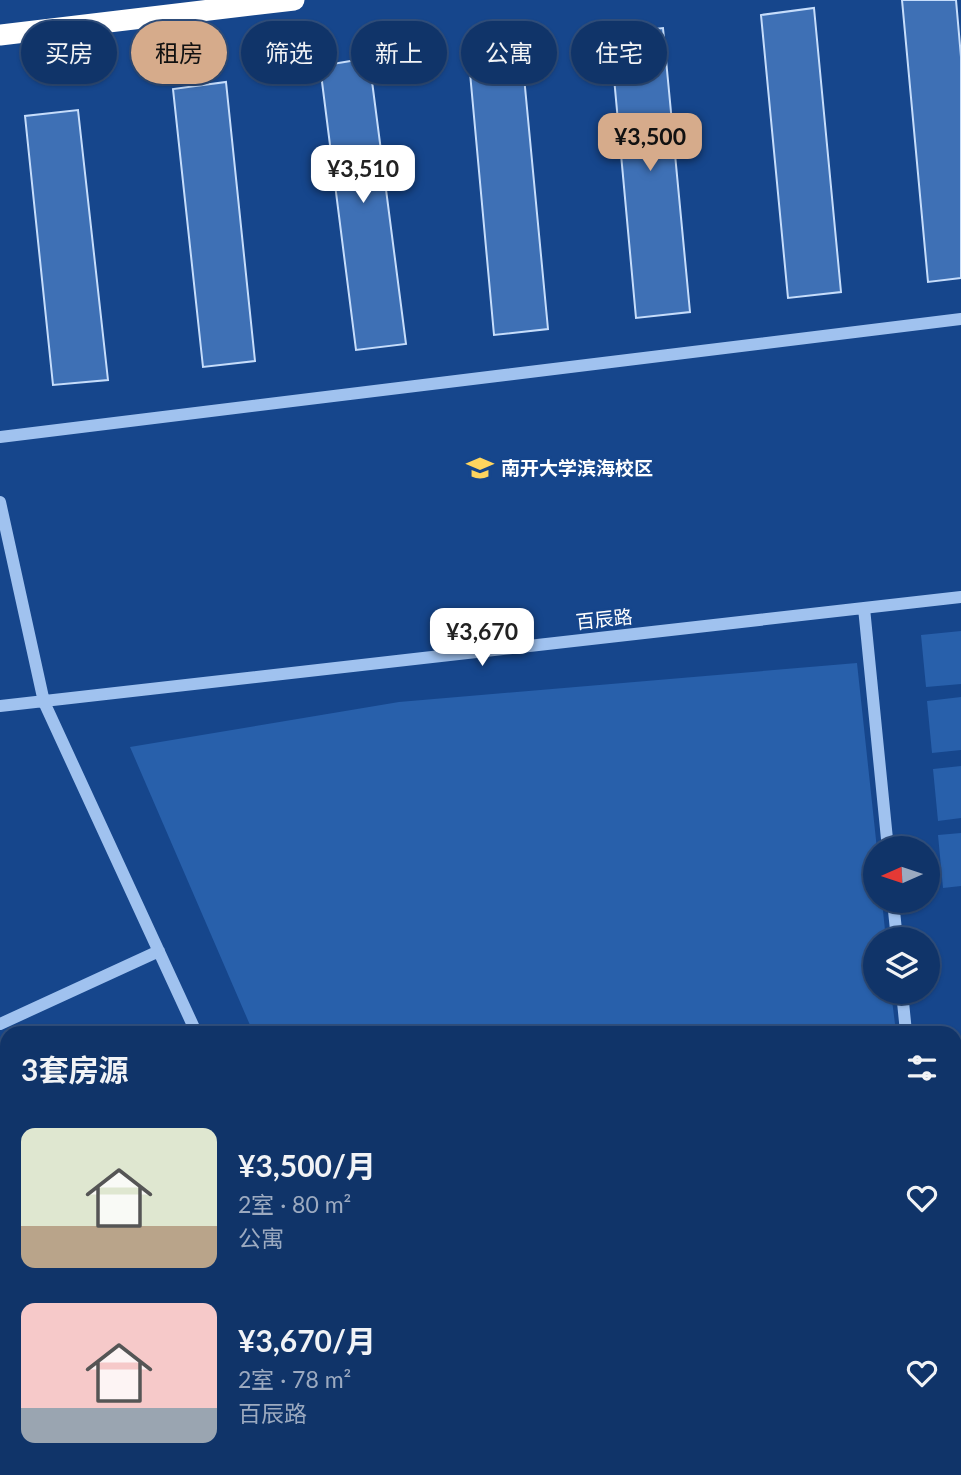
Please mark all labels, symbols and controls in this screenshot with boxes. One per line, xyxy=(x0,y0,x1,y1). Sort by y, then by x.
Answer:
chip: 买房 xyxy=(21,21,117,84)
chip: 租房 xyxy=(131,21,227,84)
chip: 筛选 xyxy=(241,21,337,84)
chip: 新上 xyxy=(351,21,447,84)
chip: 公寓 xyxy=(461,21,557,84)
chip: 住宅 xyxy=(571,21,667,84)
pin: ¥3,500 xyxy=(593,114,707,173)
text: ¥3,500 xyxy=(614,122,686,150)
pin: ¥3,510 xyxy=(306,146,420,205)
text: ¥3,510 xyxy=(327,154,399,182)
school or university icon: 南开大学滨海校区 xyxy=(465,453,495,483)
place label: 南开大学滨海校区 xyxy=(501,456,653,479)
street label: 百辰路 xyxy=(574,604,634,633)
pin: ¥3,670 xyxy=(425,608,539,668)
text: ¥3,670 xyxy=(446,617,518,645)
north arrow xyxy=(863,836,940,914)
map controls xyxy=(863,836,940,1004)
button: layers xyxy=(863,927,940,1004)
icon: filters xyxy=(903,1049,941,1087)
text: 3套房源 xyxy=(21,1051,128,1087)
text: ¥3,500/月 xyxy=(238,1147,376,1183)
icon: home xyxy=(77,1156,161,1240)
icon: heart xyxy=(903,1179,941,1217)
text: 2室 · 80 m² xyxy=(238,1190,351,1218)
text: 公寓 xyxy=(238,1224,284,1252)
text: ¥3,670/月 xyxy=(238,1322,376,1358)
icon: home xyxy=(77,1331,161,1415)
icon: heart xyxy=(903,1354,941,1392)
text: 2室 · 78 m² xyxy=(238,1365,351,1393)
text: 百辰路 xyxy=(238,1399,307,1427)

